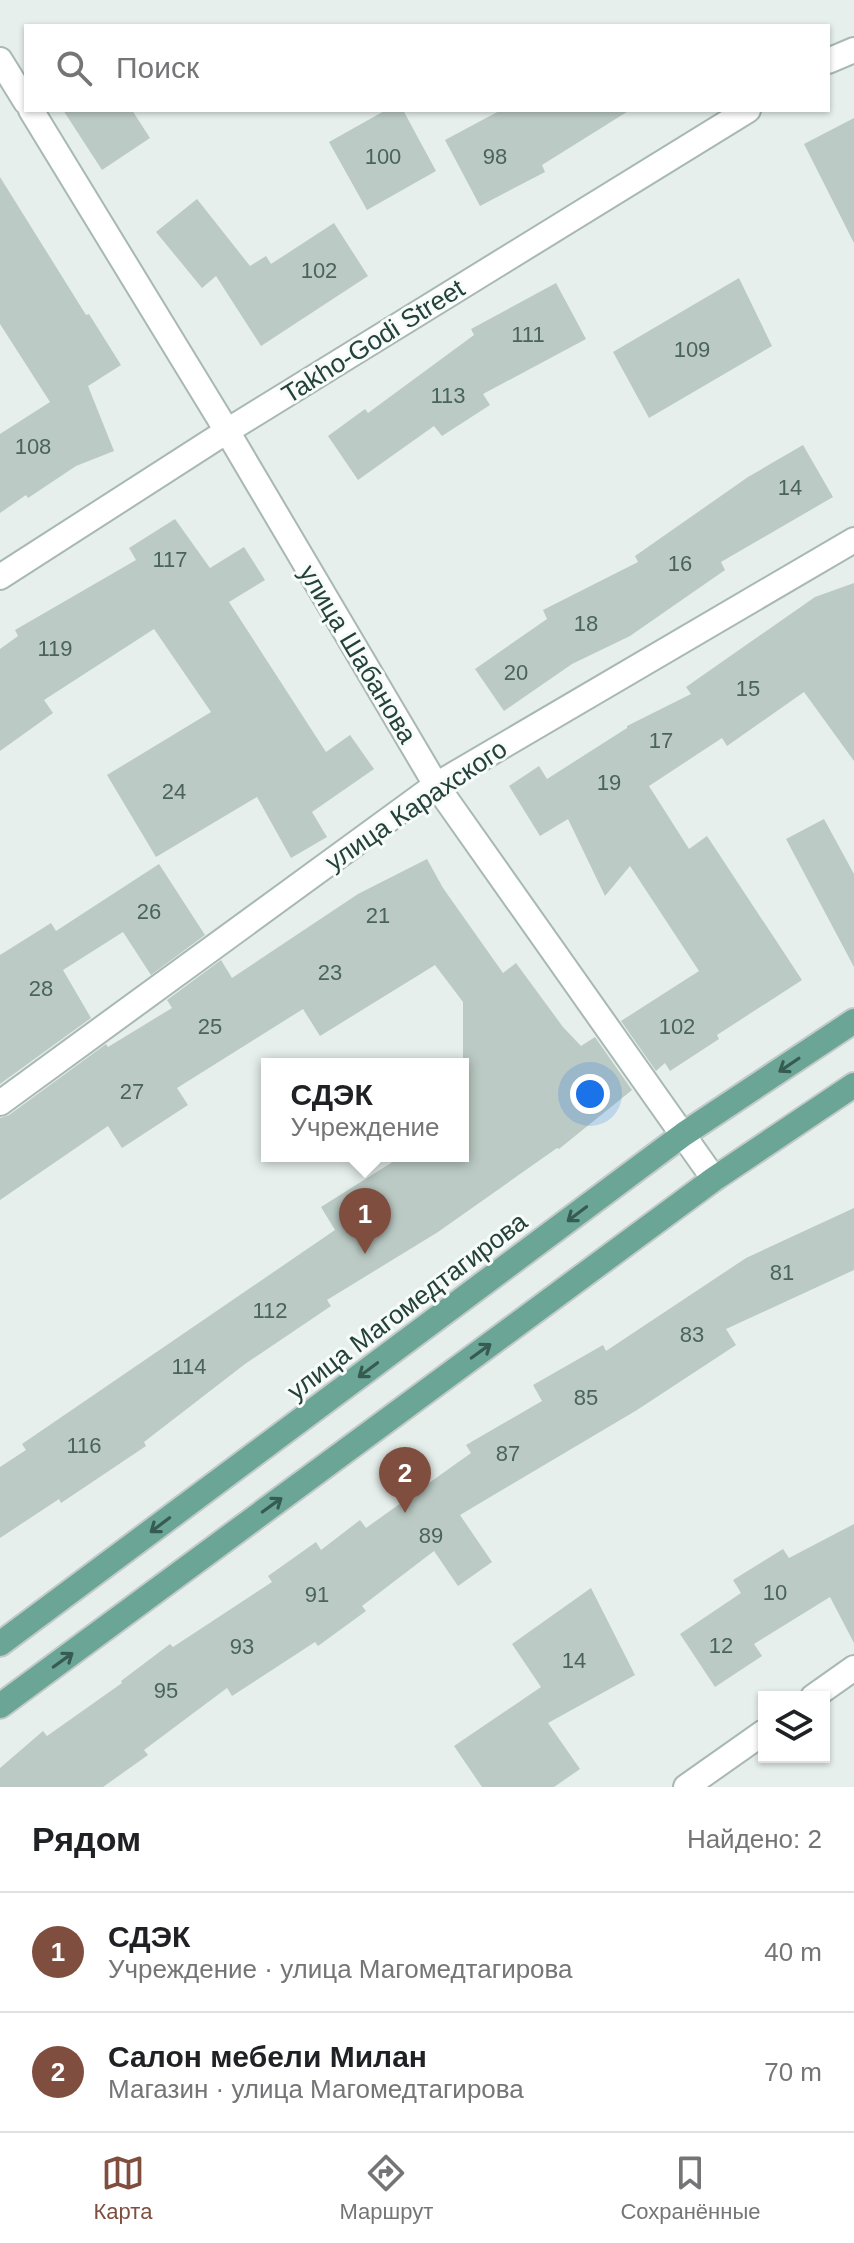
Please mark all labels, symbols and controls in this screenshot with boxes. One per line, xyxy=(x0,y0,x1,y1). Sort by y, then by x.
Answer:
search box xyxy=(24,24,830,112)
icon: search xyxy=(52,46,96,90)
text: Поиск xyxy=(116,51,199,84)
house number: 100 xyxy=(365,144,401,169)
house number: 98 xyxy=(483,144,507,169)
house number: 102 xyxy=(301,258,337,283)
street label: Takho-Godi Street xyxy=(276,272,470,409)
house number: 111 xyxy=(511,322,545,347)
house number: 109 xyxy=(674,337,710,362)
house number: 113 xyxy=(430,383,466,408)
house number: 108 xyxy=(15,434,51,459)
house number: 14 xyxy=(778,475,802,500)
house number: 117 xyxy=(152,547,188,572)
house number: 16 xyxy=(668,551,692,576)
street label: улица Шабанова xyxy=(293,559,423,749)
house number: 18 xyxy=(574,611,598,636)
house number: 119 xyxy=(37,636,73,661)
house number: 20 xyxy=(504,660,528,685)
house number: 15 xyxy=(736,676,760,701)
house number: 17 xyxy=(649,728,673,753)
street label: улица Карахского xyxy=(320,733,512,877)
house number: 19 xyxy=(597,770,621,795)
house number: 24 xyxy=(162,779,186,804)
house number: 26 xyxy=(137,899,161,924)
house number: 21 xyxy=(366,903,390,928)
house number: 23 xyxy=(318,960,342,985)
house number: 28 xyxy=(29,976,53,1001)
house number: 25 xyxy=(198,1014,222,1039)
house number: 102 xyxy=(659,1014,695,1039)
one-way arrow xyxy=(778,1057,801,1073)
popup xyxy=(261,1058,469,1162)
your location xyxy=(570,1074,610,1114)
text: СДЭК xyxy=(290,1078,373,1111)
house number: 27 xyxy=(120,1079,144,1104)
text: Учреждение xyxy=(290,1112,440,1142)
pin: 1 xyxy=(339,1188,391,1254)
street label: улица Магомедтагирова xyxy=(281,1206,533,1406)
one-way arrow xyxy=(566,1206,588,1223)
house number: 81 xyxy=(770,1260,794,1285)
house number: 112 xyxy=(252,1298,288,1323)
house number: 83 xyxy=(680,1322,704,1347)
one-way arrow xyxy=(470,1342,491,1359)
house number: 114 xyxy=(171,1354,207,1379)
one-way arrow xyxy=(358,1361,379,1378)
house number: 85 xyxy=(574,1385,598,1410)
house number: 116 xyxy=(66,1433,102,1458)
house number: 87 xyxy=(496,1441,520,1466)
pin: 2 xyxy=(379,1447,431,1513)
one-way arrow xyxy=(261,1497,282,1514)
one-way arrow xyxy=(149,1516,171,1533)
house number: 89 xyxy=(419,1523,443,1548)
house number: 10 xyxy=(763,1580,787,1605)
house number: 91 xyxy=(305,1582,329,1607)
house number: 12 xyxy=(709,1633,733,1658)
house number: 93 xyxy=(230,1634,254,1659)
house number: 14 xyxy=(562,1648,586,1673)
one-way arrow xyxy=(51,1651,73,1668)
house number: 95 xyxy=(154,1678,178,1703)
map controls xyxy=(758,1691,830,1763)
button: layers xyxy=(758,1691,830,1763)
text: Рядом xyxy=(32,1820,141,1858)
text: Найдено: 2 xyxy=(687,1824,822,1854)
text: СДЭК xyxy=(108,1920,190,1953)
text: 1 xyxy=(51,1937,65,1967)
text: 40 m xyxy=(764,1937,822,1967)
text: Учреждение · улица Магомедтагирова xyxy=(108,1954,573,1984)
text: Салон мебели Милан xyxy=(108,2040,427,2073)
text: 2 xyxy=(51,2057,65,2087)
text: 70 m xyxy=(764,2057,822,2087)
text: Магазин · улица Магомедтагирова xyxy=(108,2074,524,2104)
tab: Карта xyxy=(94,2151,152,2225)
tab: Маршрут xyxy=(340,2151,433,2225)
tab: Сохранённые xyxy=(620,2151,760,2225)

